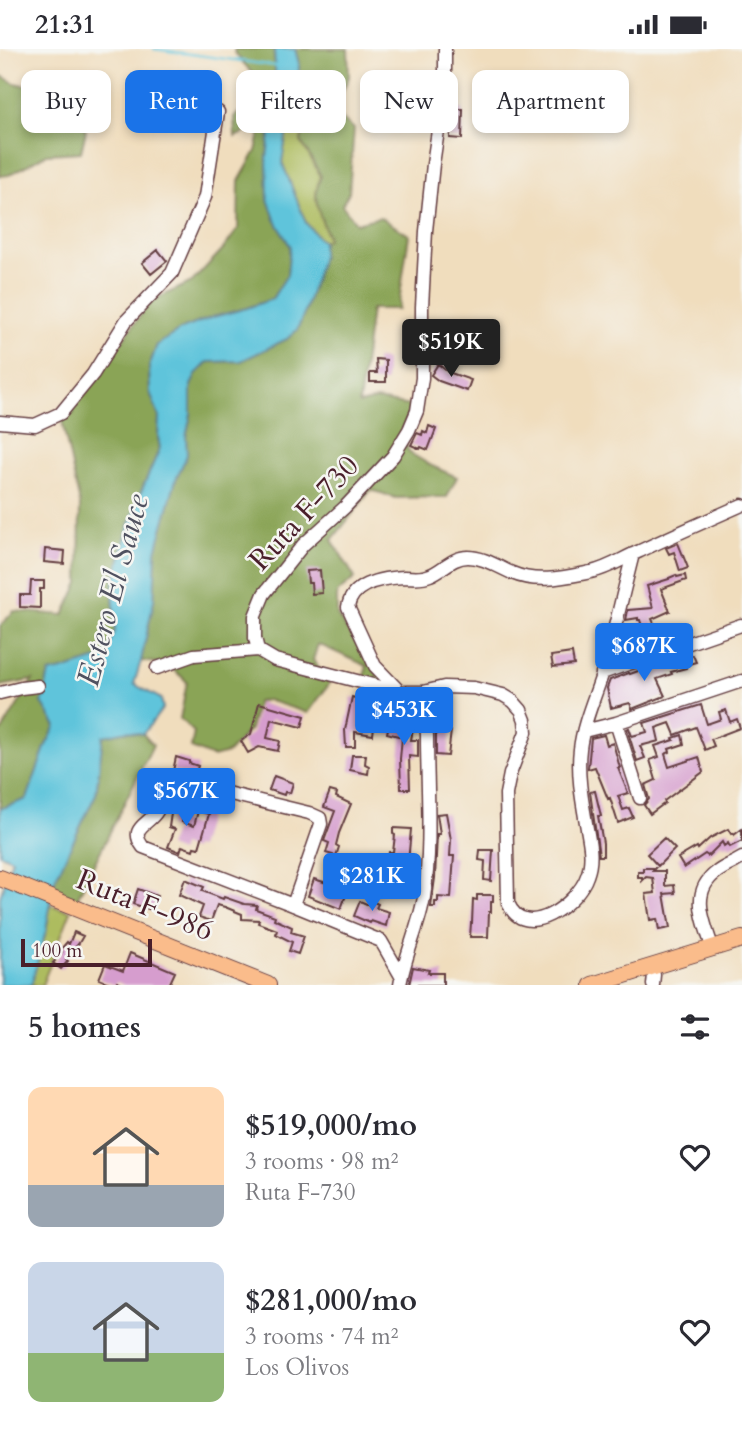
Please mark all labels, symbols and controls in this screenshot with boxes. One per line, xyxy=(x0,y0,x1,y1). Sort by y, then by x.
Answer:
text: 21:31 xyxy=(35,7,96,42)
chip: Buy xyxy=(21,70,111,133)
chip: Rent xyxy=(125,70,222,133)
chip: Filters xyxy=(236,70,346,133)
chip: New xyxy=(360,70,458,133)
chip: Apartment xyxy=(472,70,629,133)
pin: $519K xyxy=(402,319,500,379)
text: $519K xyxy=(418,326,484,357)
street label: Ruta F-730 xyxy=(240,446,368,580)
water label: Estero El Sauce xyxy=(66,489,160,691)
pin: $687K xyxy=(595,623,693,683)
text: $687K xyxy=(611,630,677,661)
pin: $453K xyxy=(355,687,453,747)
text: $453K xyxy=(371,694,437,725)
pin: $567K xyxy=(137,769,235,828)
text: $567K xyxy=(153,775,219,806)
pin: $281K xyxy=(323,853,421,913)
street label: Ruta F-986 xyxy=(70,859,220,951)
text: $281K xyxy=(339,860,405,891)
scale bar xyxy=(21,936,152,968)
text: 100 m xyxy=(32,938,82,964)
text: 5 homes xyxy=(28,1007,141,1048)
icon: filters xyxy=(676,1008,714,1046)
text: $519,000/mo xyxy=(245,1105,417,1146)
icon: home xyxy=(84,1115,168,1199)
icon: heart xyxy=(676,1138,714,1176)
text: 3 rooms · 98 m² xyxy=(245,1146,398,1177)
text: Ruta F-730 xyxy=(245,1177,356,1208)
text: $281,000/mo xyxy=(245,1280,417,1321)
icon: home xyxy=(84,1290,168,1374)
icon: heart xyxy=(676,1313,714,1351)
text: 3 rooms · 74 m² xyxy=(245,1321,398,1352)
text: Los Olivos xyxy=(245,1352,349,1383)

